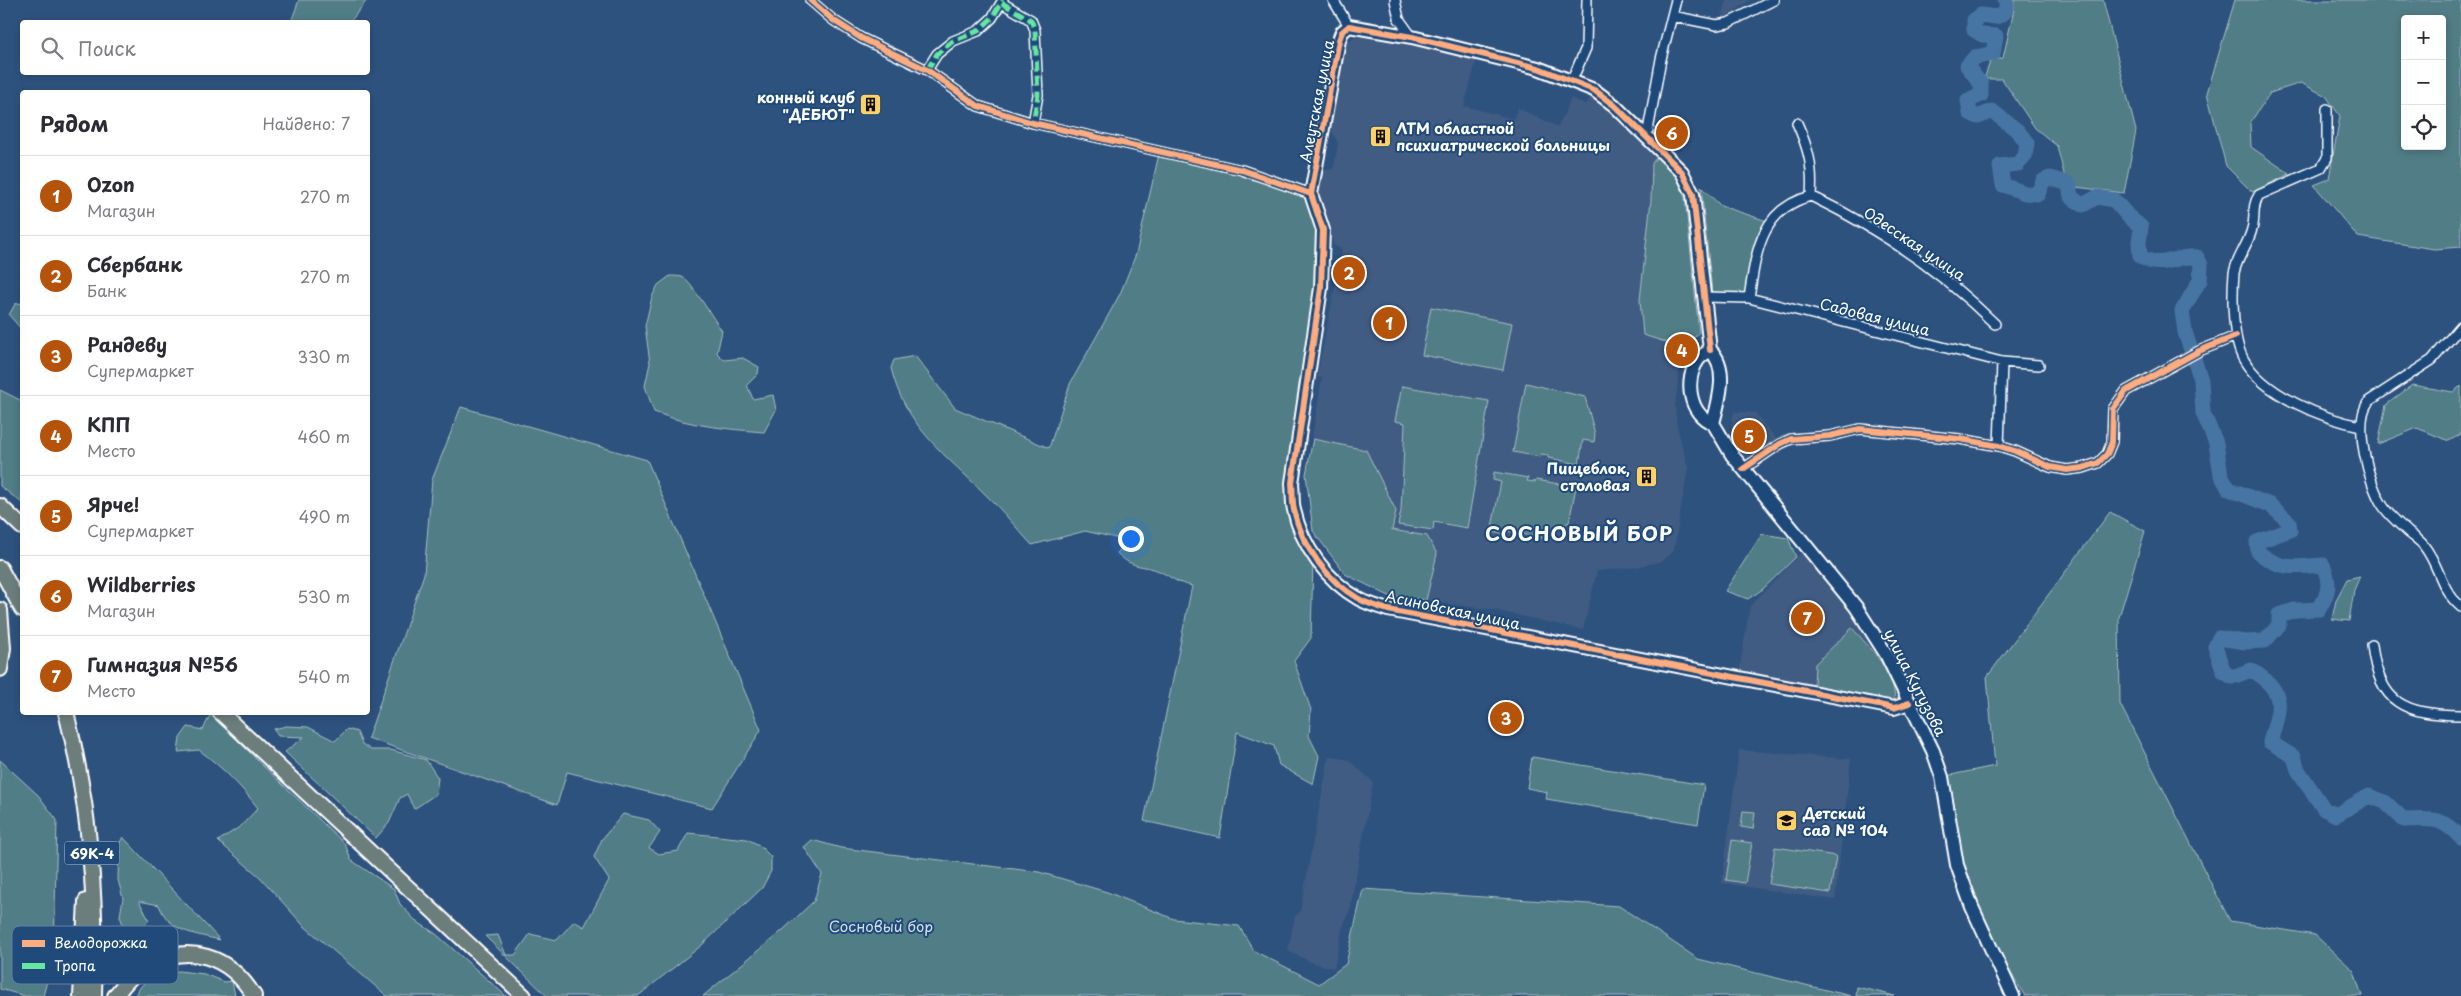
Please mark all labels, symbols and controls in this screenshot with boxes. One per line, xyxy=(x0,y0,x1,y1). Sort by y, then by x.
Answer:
map controls xyxy=(2401,15,2446,150)
button: + xyxy=(2401,15,2446,60)
search box xyxy=(20,20,370,75)
icon: search xyxy=(38,34,66,62)
text: Поиск xyxy=(78,34,136,62)
street label: Алеутская улица xyxy=(1293,37,1339,165)
button: − xyxy=(2401,60,2446,105)
place label: конный клуб "ДЕБЮТ" xyxy=(757,85,855,125)
building icon: конный клуб "ДЕБЮТ" xyxy=(859,93,883,117)
button: locate xyxy=(2401,105,2446,150)
text: Рядом xyxy=(40,107,108,139)
text: Найдено: 7 xyxy=(263,111,350,135)
pin: 6 xyxy=(1656,114,1688,152)
place label: ЛТМ областной психиатрической больницы xyxy=(1396,116,1610,156)
building icon: ЛТМ областной психиатрической больницы xyxy=(1368,124,1392,148)
text: Ozon xyxy=(87,170,135,198)
text: 1 xyxy=(52,184,60,208)
text: 270 m xyxy=(300,184,350,208)
text: Магазин xyxy=(87,198,156,222)
street label: Одесская улица xyxy=(1859,200,1971,286)
text: Сбербанк xyxy=(87,250,182,278)
pin: 2 xyxy=(1333,254,1365,292)
text: 2 xyxy=(50,264,62,288)
text: 270 m xyxy=(300,264,350,288)
text: Банк xyxy=(87,278,127,302)
street label: Садовая улица xyxy=(1817,291,1933,341)
pin: 1 xyxy=(1373,304,1405,342)
text: Рандеву xyxy=(87,330,167,358)
pin: 4 xyxy=(1666,331,1698,369)
text: 3 xyxy=(51,344,61,368)
text: 330 m xyxy=(297,344,350,368)
text: Супермаркет xyxy=(87,358,194,382)
text: КПП xyxy=(87,410,131,438)
pin: 5 xyxy=(1733,417,1765,455)
text: 4 xyxy=(51,424,61,448)
text: 460 m xyxy=(298,424,350,448)
text: Место xyxy=(87,438,136,462)
place label: Пищеблок, столовая xyxy=(1547,456,1630,496)
building icon: Пищеблок, столовая xyxy=(1634,464,1658,488)
text: Ярче! xyxy=(87,490,139,518)
text: 5 xyxy=(51,504,61,528)
text: 490 m xyxy=(299,504,350,528)
text: Супермаркет xyxy=(87,518,194,542)
district label: СОСНОВЫЙ БОР xyxy=(1485,518,1673,548)
your location xyxy=(1118,526,1144,552)
text: Wildberries xyxy=(87,570,196,598)
street label: Асиновская улица xyxy=(1384,583,1523,635)
text: 6 xyxy=(50,584,62,608)
text: 530 m xyxy=(297,584,350,608)
text: Магазин xyxy=(87,598,156,622)
pin: 7 xyxy=(1791,599,1823,637)
street label: улица Кутузова xyxy=(1879,624,1953,740)
text: Гимназия №56 xyxy=(87,650,238,678)
text: 7 xyxy=(51,664,61,688)
text: 540 m xyxy=(297,664,350,688)
text: Место xyxy=(87,678,136,702)
pin: 3 xyxy=(1490,699,1522,737)
place label: Детский сад № 104 xyxy=(1802,801,1888,841)
school or university icon: Детский сад № 104 xyxy=(1775,809,1799,833)
road number: 69К-4 xyxy=(64,841,120,864)
park label: Сосновый бор xyxy=(829,914,933,937)
legend xyxy=(12,926,178,984)
text: Велодорожка xyxy=(54,932,148,953)
text: Тропа xyxy=(54,955,96,976)

